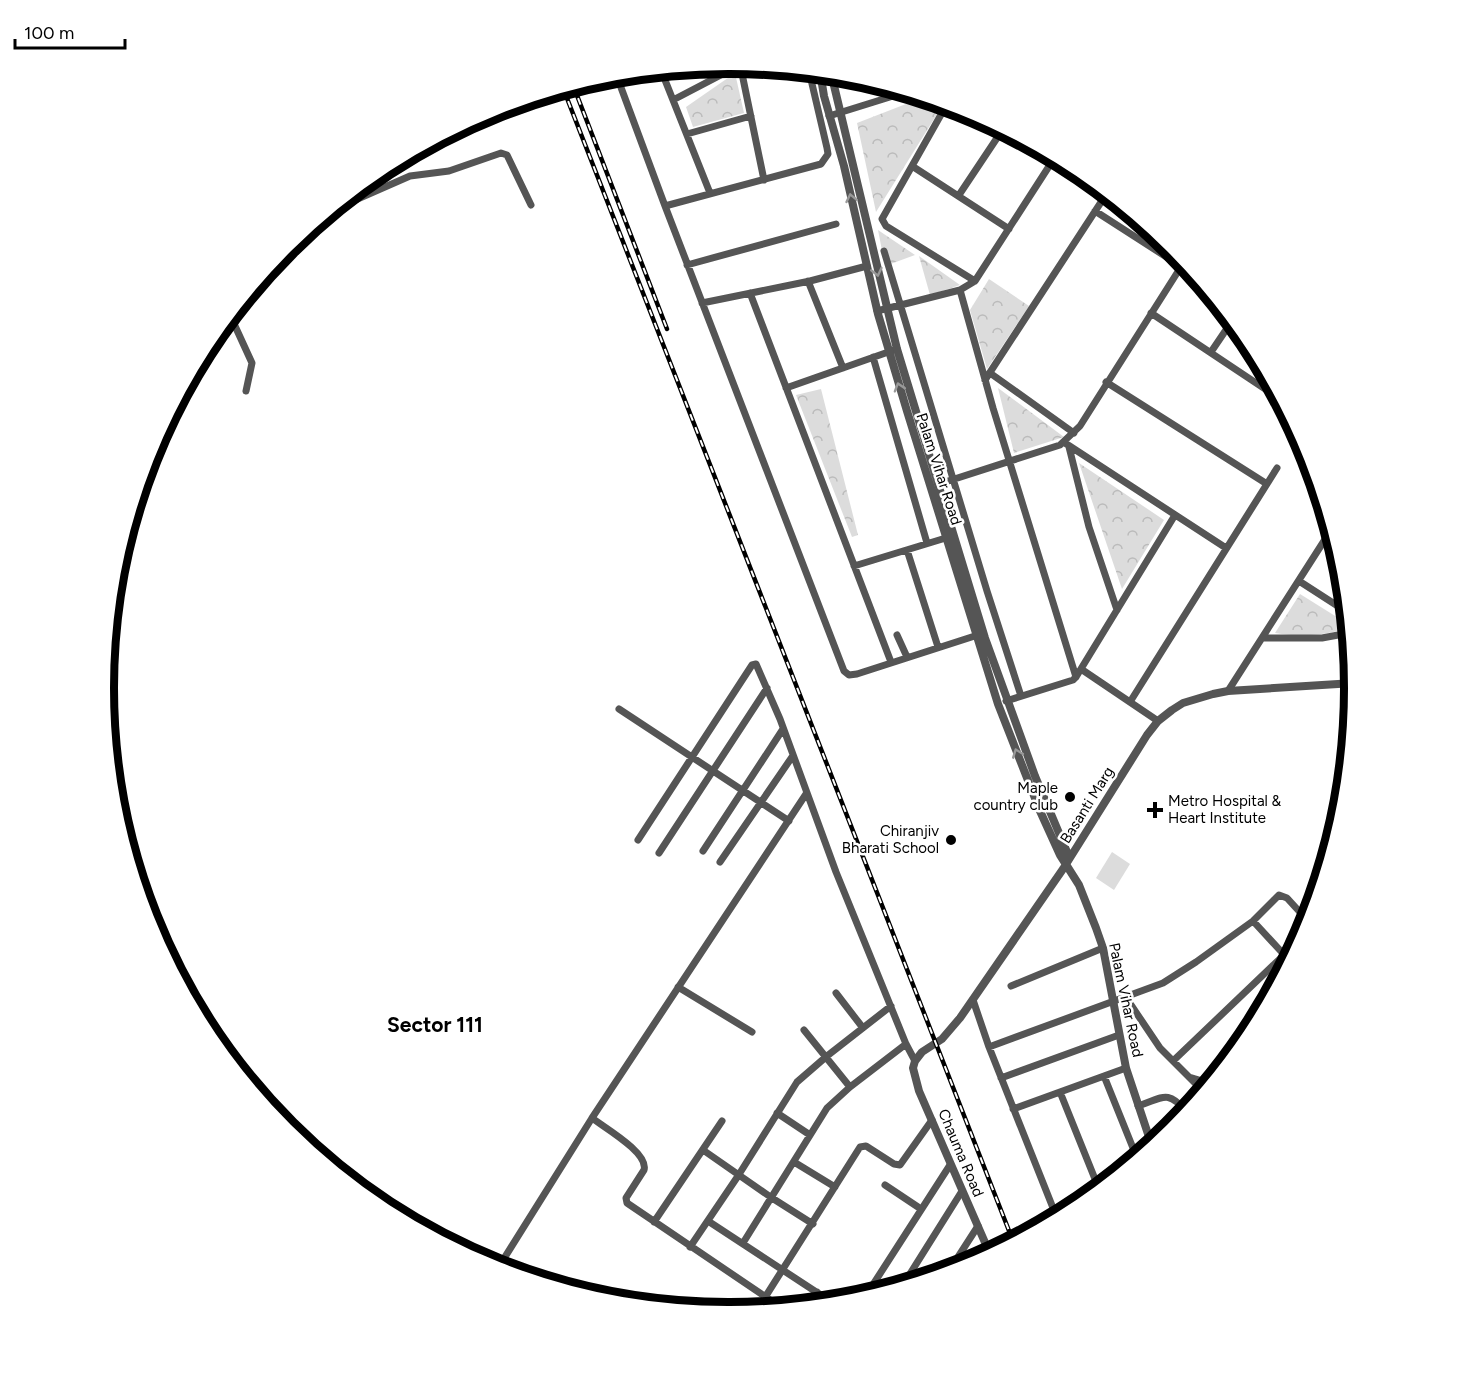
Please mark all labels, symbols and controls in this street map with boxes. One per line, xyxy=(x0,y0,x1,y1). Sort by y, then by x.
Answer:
scale bar xyxy=(15,12,124,50)
text: 100 m xyxy=(24,22,74,44)
one-way arrow xyxy=(845,194,858,204)
one-way arrow xyxy=(870,267,883,277)
one-way arrow xyxy=(894,382,906,393)
street label: Palam Vihar Road xyxy=(912,411,966,527)
one-way arrow xyxy=(1012,748,1024,759)
street label: Basanti Marg xyxy=(1056,763,1118,847)
place label: Maple country club xyxy=(974,779,1058,814)
marker: Maple country club xyxy=(1063,790,1077,804)
place label: Metro Hospital & Heart Institute xyxy=(1168,792,1282,827)
marker: Metro Hospital & Heart Institute xyxy=(1146,801,1164,819)
place label: Chiranjiv Bharati School xyxy=(842,822,939,857)
marker: Chiranjiv Bharati School xyxy=(944,833,958,847)
street label: Palam Vihar Road xyxy=(1105,941,1147,1059)
district label: Sector 111 xyxy=(387,1012,483,1037)
street label: Chauma Road xyxy=(934,1106,988,1200)

